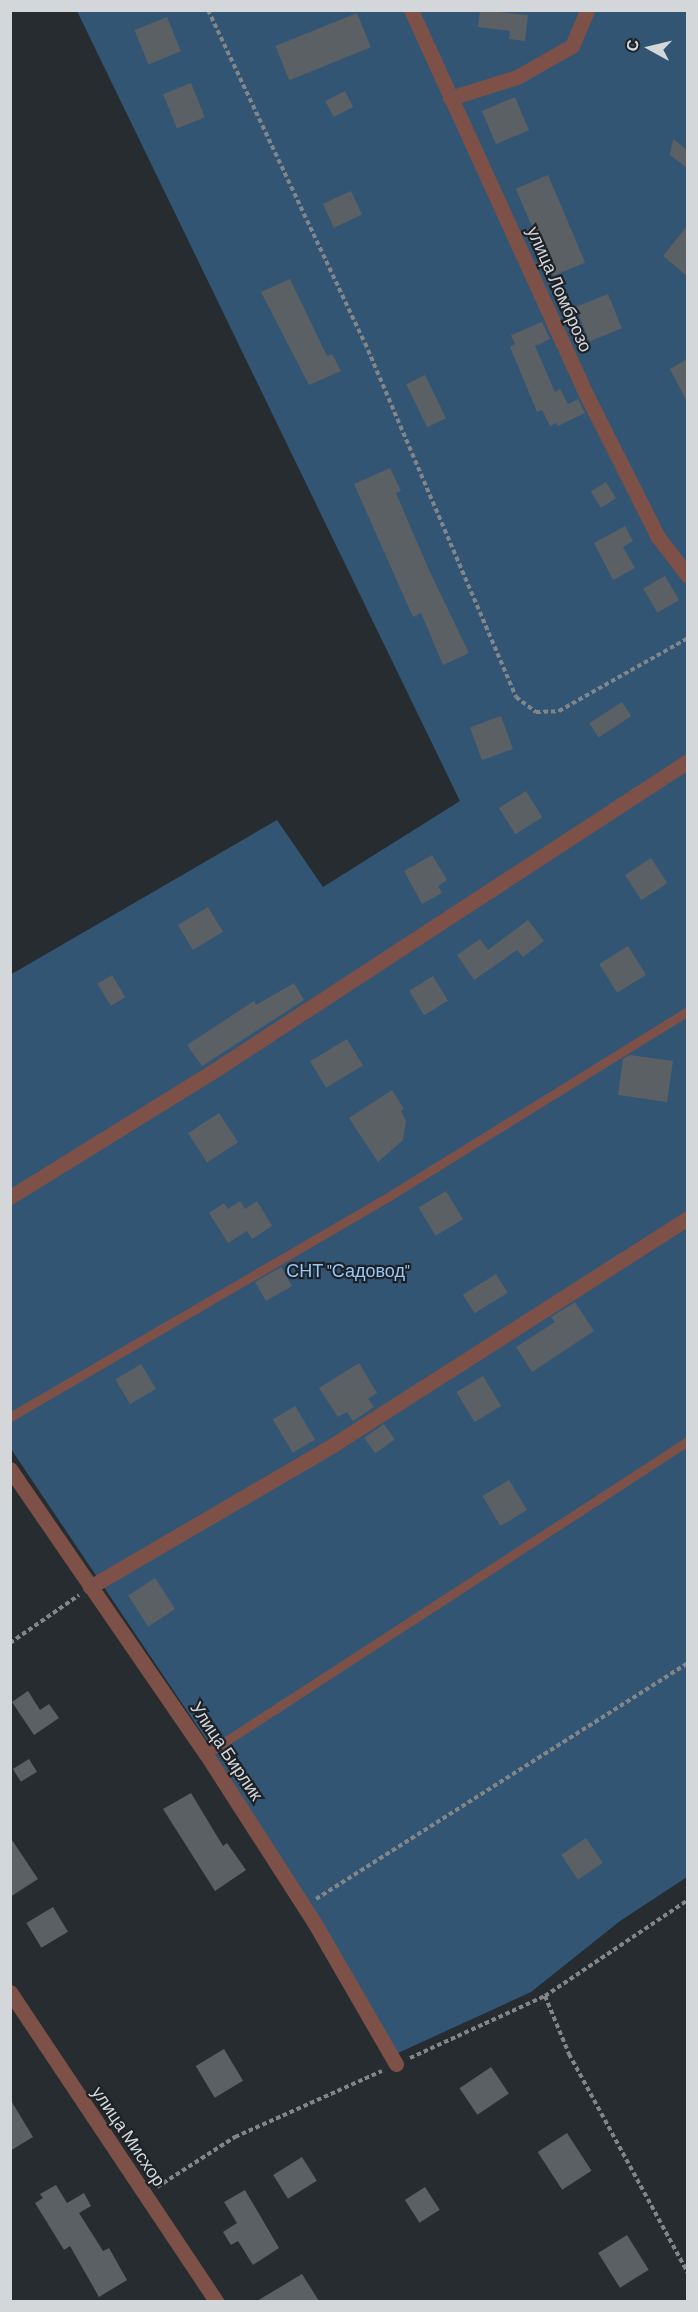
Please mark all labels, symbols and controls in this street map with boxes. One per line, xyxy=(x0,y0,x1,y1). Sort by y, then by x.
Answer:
north arrow xyxy=(620,18,680,78)
text: С xyxy=(621,38,642,52)
street label: улица Ломброзо xyxy=(523,223,597,355)
park label: СНТ "Садовод" xyxy=(286,1259,410,1281)
street label: Улица Бирлик xyxy=(186,1698,268,1804)
street label: улица Мисхор xyxy=(88,2082,170,2190)

